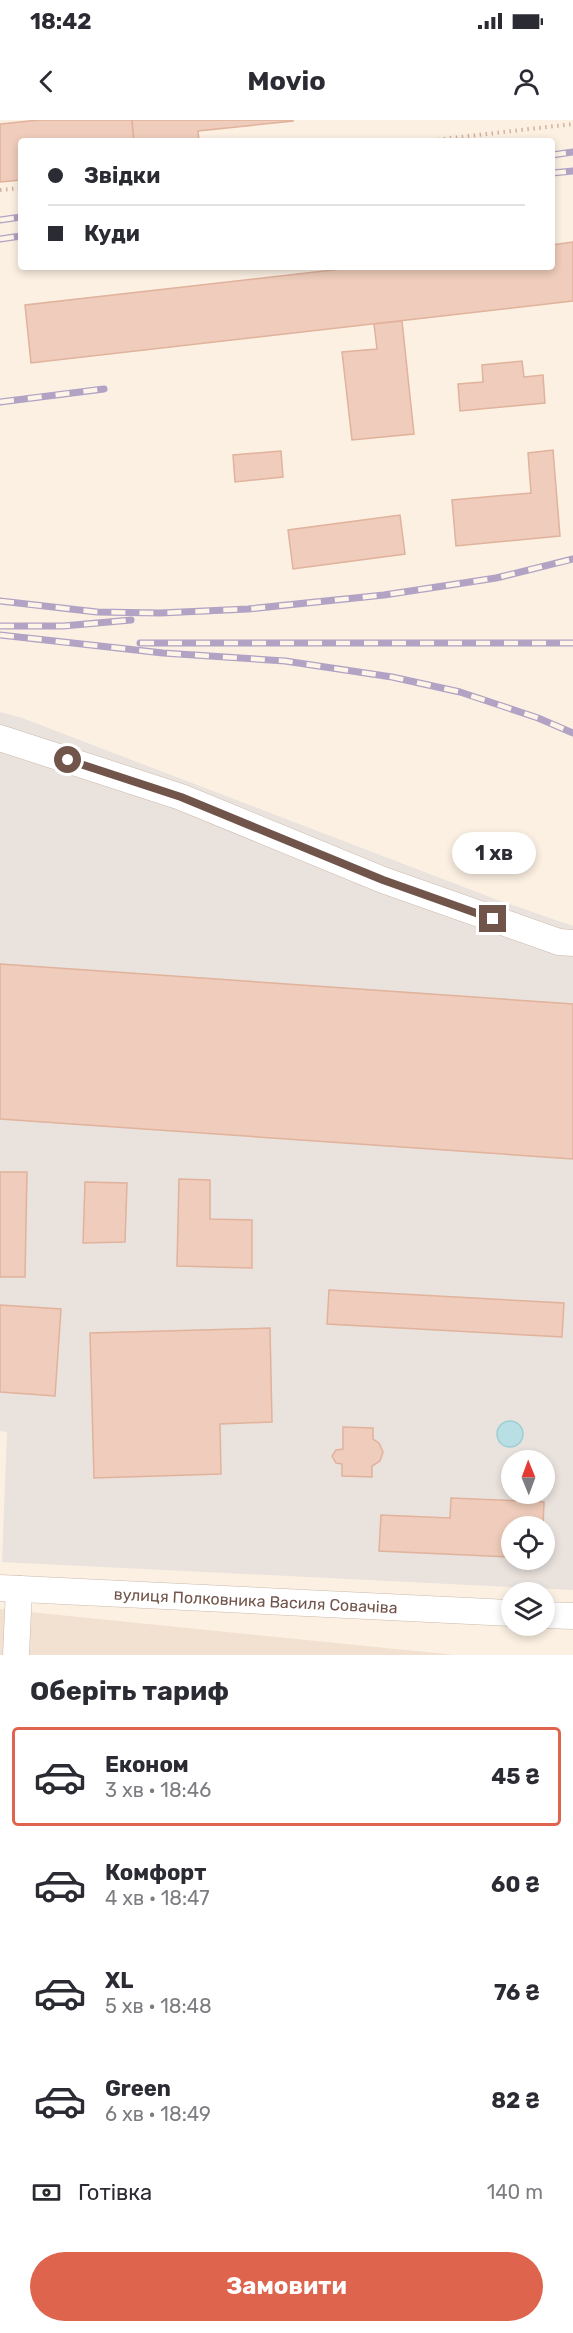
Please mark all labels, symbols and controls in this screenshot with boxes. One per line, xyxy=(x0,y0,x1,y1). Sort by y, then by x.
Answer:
text: 18:42 xyxy=(30,8,92,35)
icon: back xyxy=(30,65,63,98)
text: Movio xyxy=(247,65,326,97)
icon: person xyxy=(510,65,543,98)
text: Звідки xyxy=(84,162,160,189)
text: Куди xyxy=(84,220,140,247)
route start xyxy=(54,746,81,773)
callout: 1 хв xyxy=(451,832,535,874)
text: 1 хв xyxy=(475,841,513,865)
route end xyxy=(479,905,506,932)
north arrow xyxy=(501,1450,555,1504)
map controls xyxy=(501,1450,555,1636)
button: locate xyxy=(501,1516,555,1570)
button: layers xyxy=(501,1582,555,1636)
street label: вулиця Полковника Василя Совачіва xyxy=(113,1585,398,1617)
text: Оберіть тариф xyxy=(30,1675,229,1707)
icon: car xyxy=(33,1750,87,1804)
text: Економ xyxy=(105,1751,189,1778)
text: 45 ₴ xyxy=(491,1763,540,1790)
text: 3 хв · 18:46 xyxy=(105,1778,211,1802)
icon: car xyxy=(33,1858,87,1912)
text: Комфорт xyxy=(105,1859,206,1886)
text: 60 ₴ xyxy=(491,1871,540,1898)
text: 4 хв · 18:47 xyxy=(105,1886,209,1910)
icon: car xyxy=(33,1966,87,2020)
text: XL xyxy=(105,1967,133,1994)
text: 76 ₴ xyxy=(494,1979,540,2006)
text: 5 хв · 18:48 xyxy=(105,1994,212,2018)
icon: car xyxy=(33,2074,87,2128)
text: Green xyxy=(105,2075,171,2102)
text: 82 ₴ xyxy=(491,2087,540,2114)
text: 6 хв · 18:49 xyxy=(105,2102,211,2126)
icon: cash xyxy=(30,2176,63,2209)
text: Готівка xyxy=(78,2179,152,2206)
text: 140 m xyxy=(487,2180,543,2204)
button: Замовити xyxy=(30,2252,543,2321)

